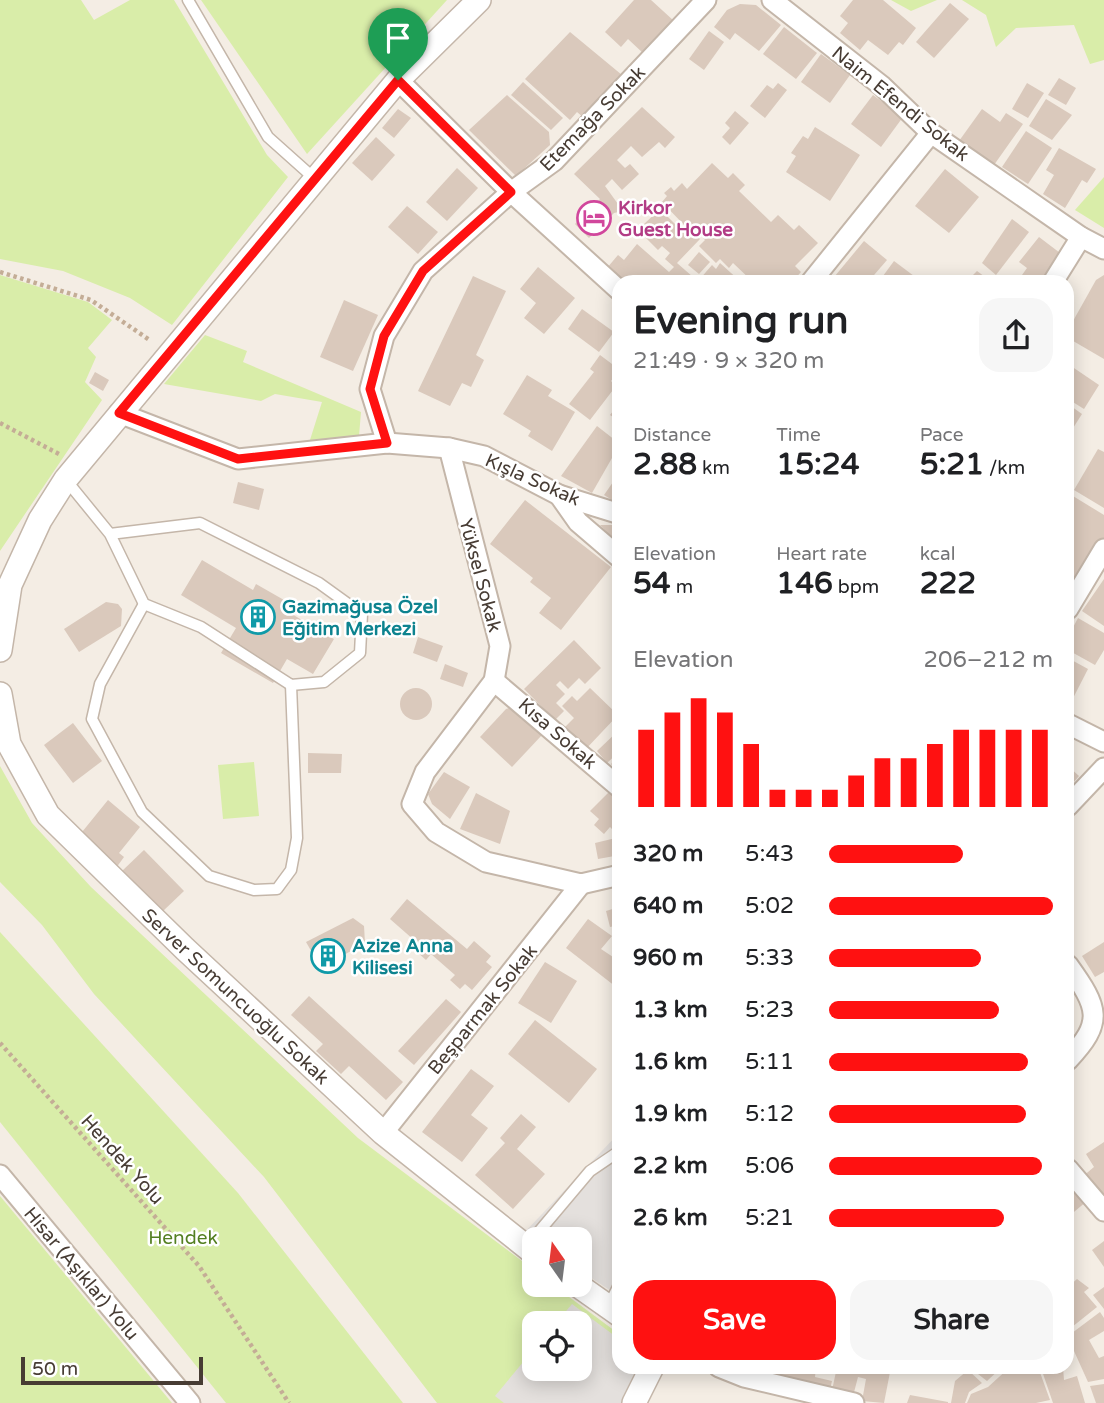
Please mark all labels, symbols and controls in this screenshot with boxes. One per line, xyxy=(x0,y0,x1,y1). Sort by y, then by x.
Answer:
pin xyxy=(368,8,428,80)
icon: arrive xyxy=(379,19,417,57)
street label: Naim Efendi Sokak xyxy=(827,42,973,166)
street label: Etemağa Sokak xyxy=(535,61,650,176)
place label: Kirkor Guest House xyxy=(618,197,733,241)
hotel icon: Kirkor Guest House xyxy=(575,199,613,237)
text: Evening run xyxy=(633,298,848,344)
button: share xyxy=(979,298,1053,372)
text: 21:49 · 9 × 320 m xyxy=(633,347,824,375)
text: Distance xyxy=(633,424,711,446)
text: Time xyxy=(776,424,821,446)
text: Pace xyxy=(920,424,963,446)
text: 2.88 xyxy=(633,446,697,483)
text: 15:24 xyxy=(776,446,860,483)
text: 5:21 xyxy=(920,446,984,483)
street label: Kışla Sokak xyxy=(482,449,583,511)
text: km xyxy=(697,457,730,479)
text: /km xyxy=(984,457,1025,479)
street label: Yüksel Sokak xyxy=(454,516,506,634)
text: Elevation xyxy=(633,543,716,565)
text: Heart rate xyxy=(776,543,867,565)
text: kcal xyxy=(920,543,955,565)
text: 54 xyxy=(633,565,671,602)
text: 146 xyxy=(776,565,833,602)
text: 222 xyxy=(920,565,976,602)
text: m xyxy=(671,576,693,598)
text: bpm xyxy=(833,576,879,598)
place label: Gazimağusa Özel Eğitim Merkezi xyxy=(282,595,438,641)
building icon: Gazimağusa Özel Eğitim Merkezi xyxy=(239,598,277,636)
text: Elevation xyxy=(633,646,734,674)
text: 206–212 m xyxy=(924,646,1053,674)
street label: Kısa Sokak xyxy=(514,694,601,774)
text: 320 m xyxy=(633,840,703,868)
text: 5:43 xyxy=(745,840,794,868)
text: 640 m xyxy=(633,892,703,920)
text: 5:02 xyxy=(745,892,794,920)
street label: Server Somuncuoğlu Sokak xyxy=(137,904,333,1089)
place label: Azize Anna Kilisesi xyxy=(352,935,453,979)
building icon: Azize Anna Kilisesi xyxy=(309,937,347,975)
street label: Beşparmak Sokak xyxy=(424,940,542,1079)
text: 960 m xyxy=(633,944,703,972)
text: 5:33 xyxy=(745,944,794,972)
text: 1.3 km xyxy=(633,996,708,1024)
text: 5:23 xyxy=(745,996,794,1024)
text: 1.6 km xyxy=(633,1048,708,1076)
text: 5:11 xyxy=(745,1048,794,1076)
text: 1.9 km xyxy=(633,1100,708,1128)
text: 5:12 xyxy=(745,1100,794,1128)
street label: Hendek Yolu xyxy=(76,1110,168,1209)
text: 2.2 km xyxy=(633,1152,708,1180)
text: 5:06 xyxy=(745,1152,794,1180)
street label: Hisar (Aşıklar) Yolu xyxy=(19,1203,143,1345)
text: 2.6 km xyxy=(633,1204,708,1232)
text: 5:21 xyxy=(745,1204,794,1232)
park label: Hendek xyxy=(148,1227,218,1249)
north arrow xyxy=(522,1227,592,1297)
map controls xyxy=(522,1227,592,1381)
button: Save xyxy=(633,1280,836,1360)
button: Share xyxy=(850,1280,1053,1360)
button: locate xyxy=(522,1311,592,1381)
scale bar xyxy=(21,1354,203,1386)
text: 50 m xyxy=(32,1358,78,1380)

